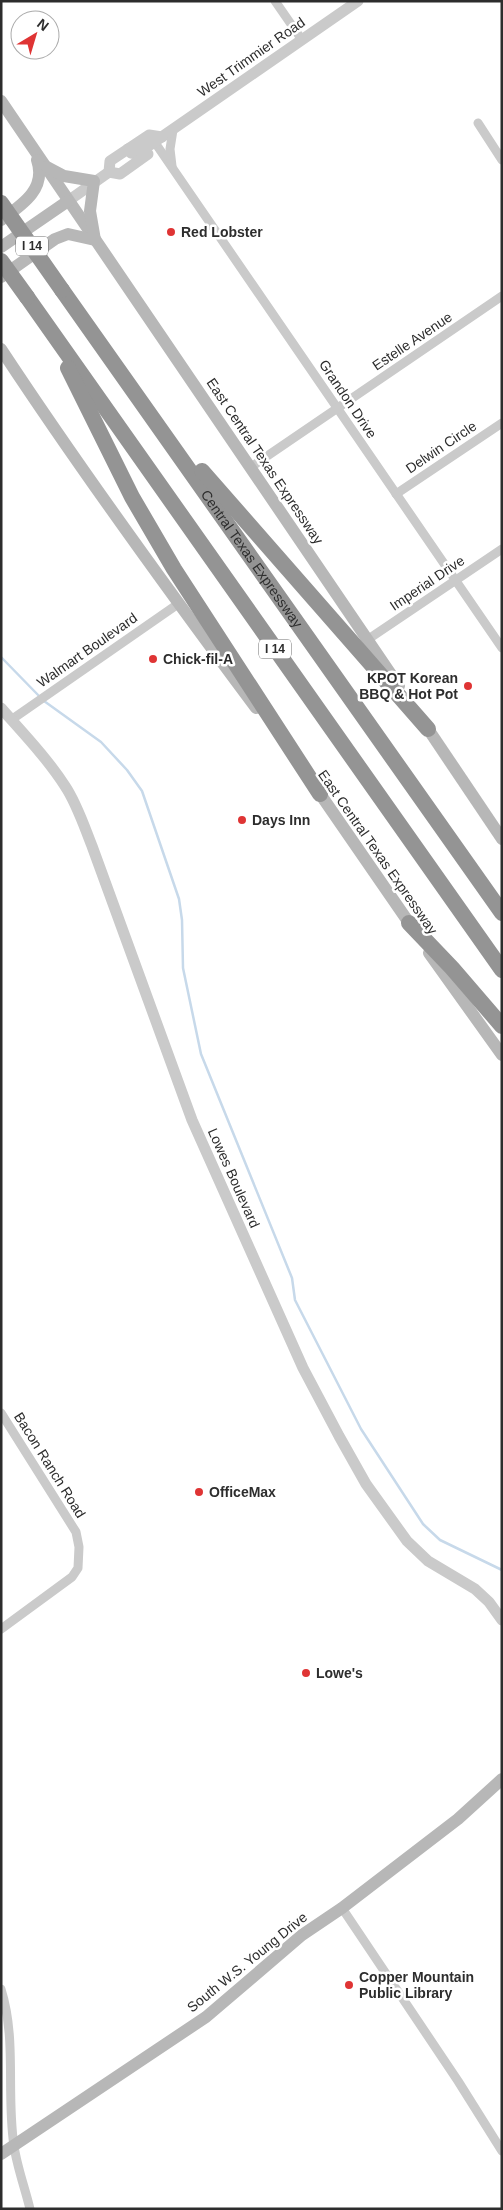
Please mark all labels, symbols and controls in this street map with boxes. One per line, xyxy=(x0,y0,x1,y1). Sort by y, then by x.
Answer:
north arrow xyxy=(10,10,60,60)
street label: West Trimmier Road xyxy=(194,14,308,100)
text: N xyxy=(34,15,52,34)
place label: Red Lobster xyxy=(181,224,263,240)
marker: Red Lobster xyxy=(165,226,177,238)
road number: I 14 xyxy=(16,237,48,256)
street label: Estelle Avenue xyxy=(369,308,455,373)
street label: Grandon Drive xyxy=(316,357,380,441)
street label: East Central Texas Expressway xyxy=(203,375,327,547)
street label: Delwin Circle xyxy=(403,417,480,476)
street label: Central Texas Expressway xyxy=(198,487,306,631)
street label: Imperial Drive xyxy=(387,552,467,614)
street label: Walmart Boulevard xyxy=(34,609,140,691)
road number: I 14 xyxy=(259,640,291,659)
place label: Chick-fil-A xyxy=(163,651,233,667)
marker: Chick-fil-A xyxy=(147,653,159,665)
place label: KPOT Korean BBQ & Hot Pot xyxy=(359,670,458,702)
marker: KPOT Korean BBQ & Hot Pot xyxy=(462,680,474,692)
street label: East Central Texas Expressway xyxy=(315,767,441,937)
place label: Days Inn xyxy=(252,812,310,828)
marker: Days Inn xyxy=(236,814,248,826)
street label: Lowes Boulevard xyxy=(205,1126,263,1230)
street label: Bacon Ranch Road xyxy=(11,1409,89,1521)
place label: OfficeMax xyxy=(209,1484,276,1500)
marker: OfficeMax xyxy=(193,1486,205,1498)
place label: Lowe's xyxy=(316,1665,363,1681)
marker: Lowe's xyxy=(300,1667,312,1679)
street label: South W.S. Young Drive xyxy=(184,1909,310,2015)
place label: Copper Mountain Public Library xyxy=(359,1969,474,2001)
marker: Copper Mountain Public Library xyxy=(343,1979,355,1991)

